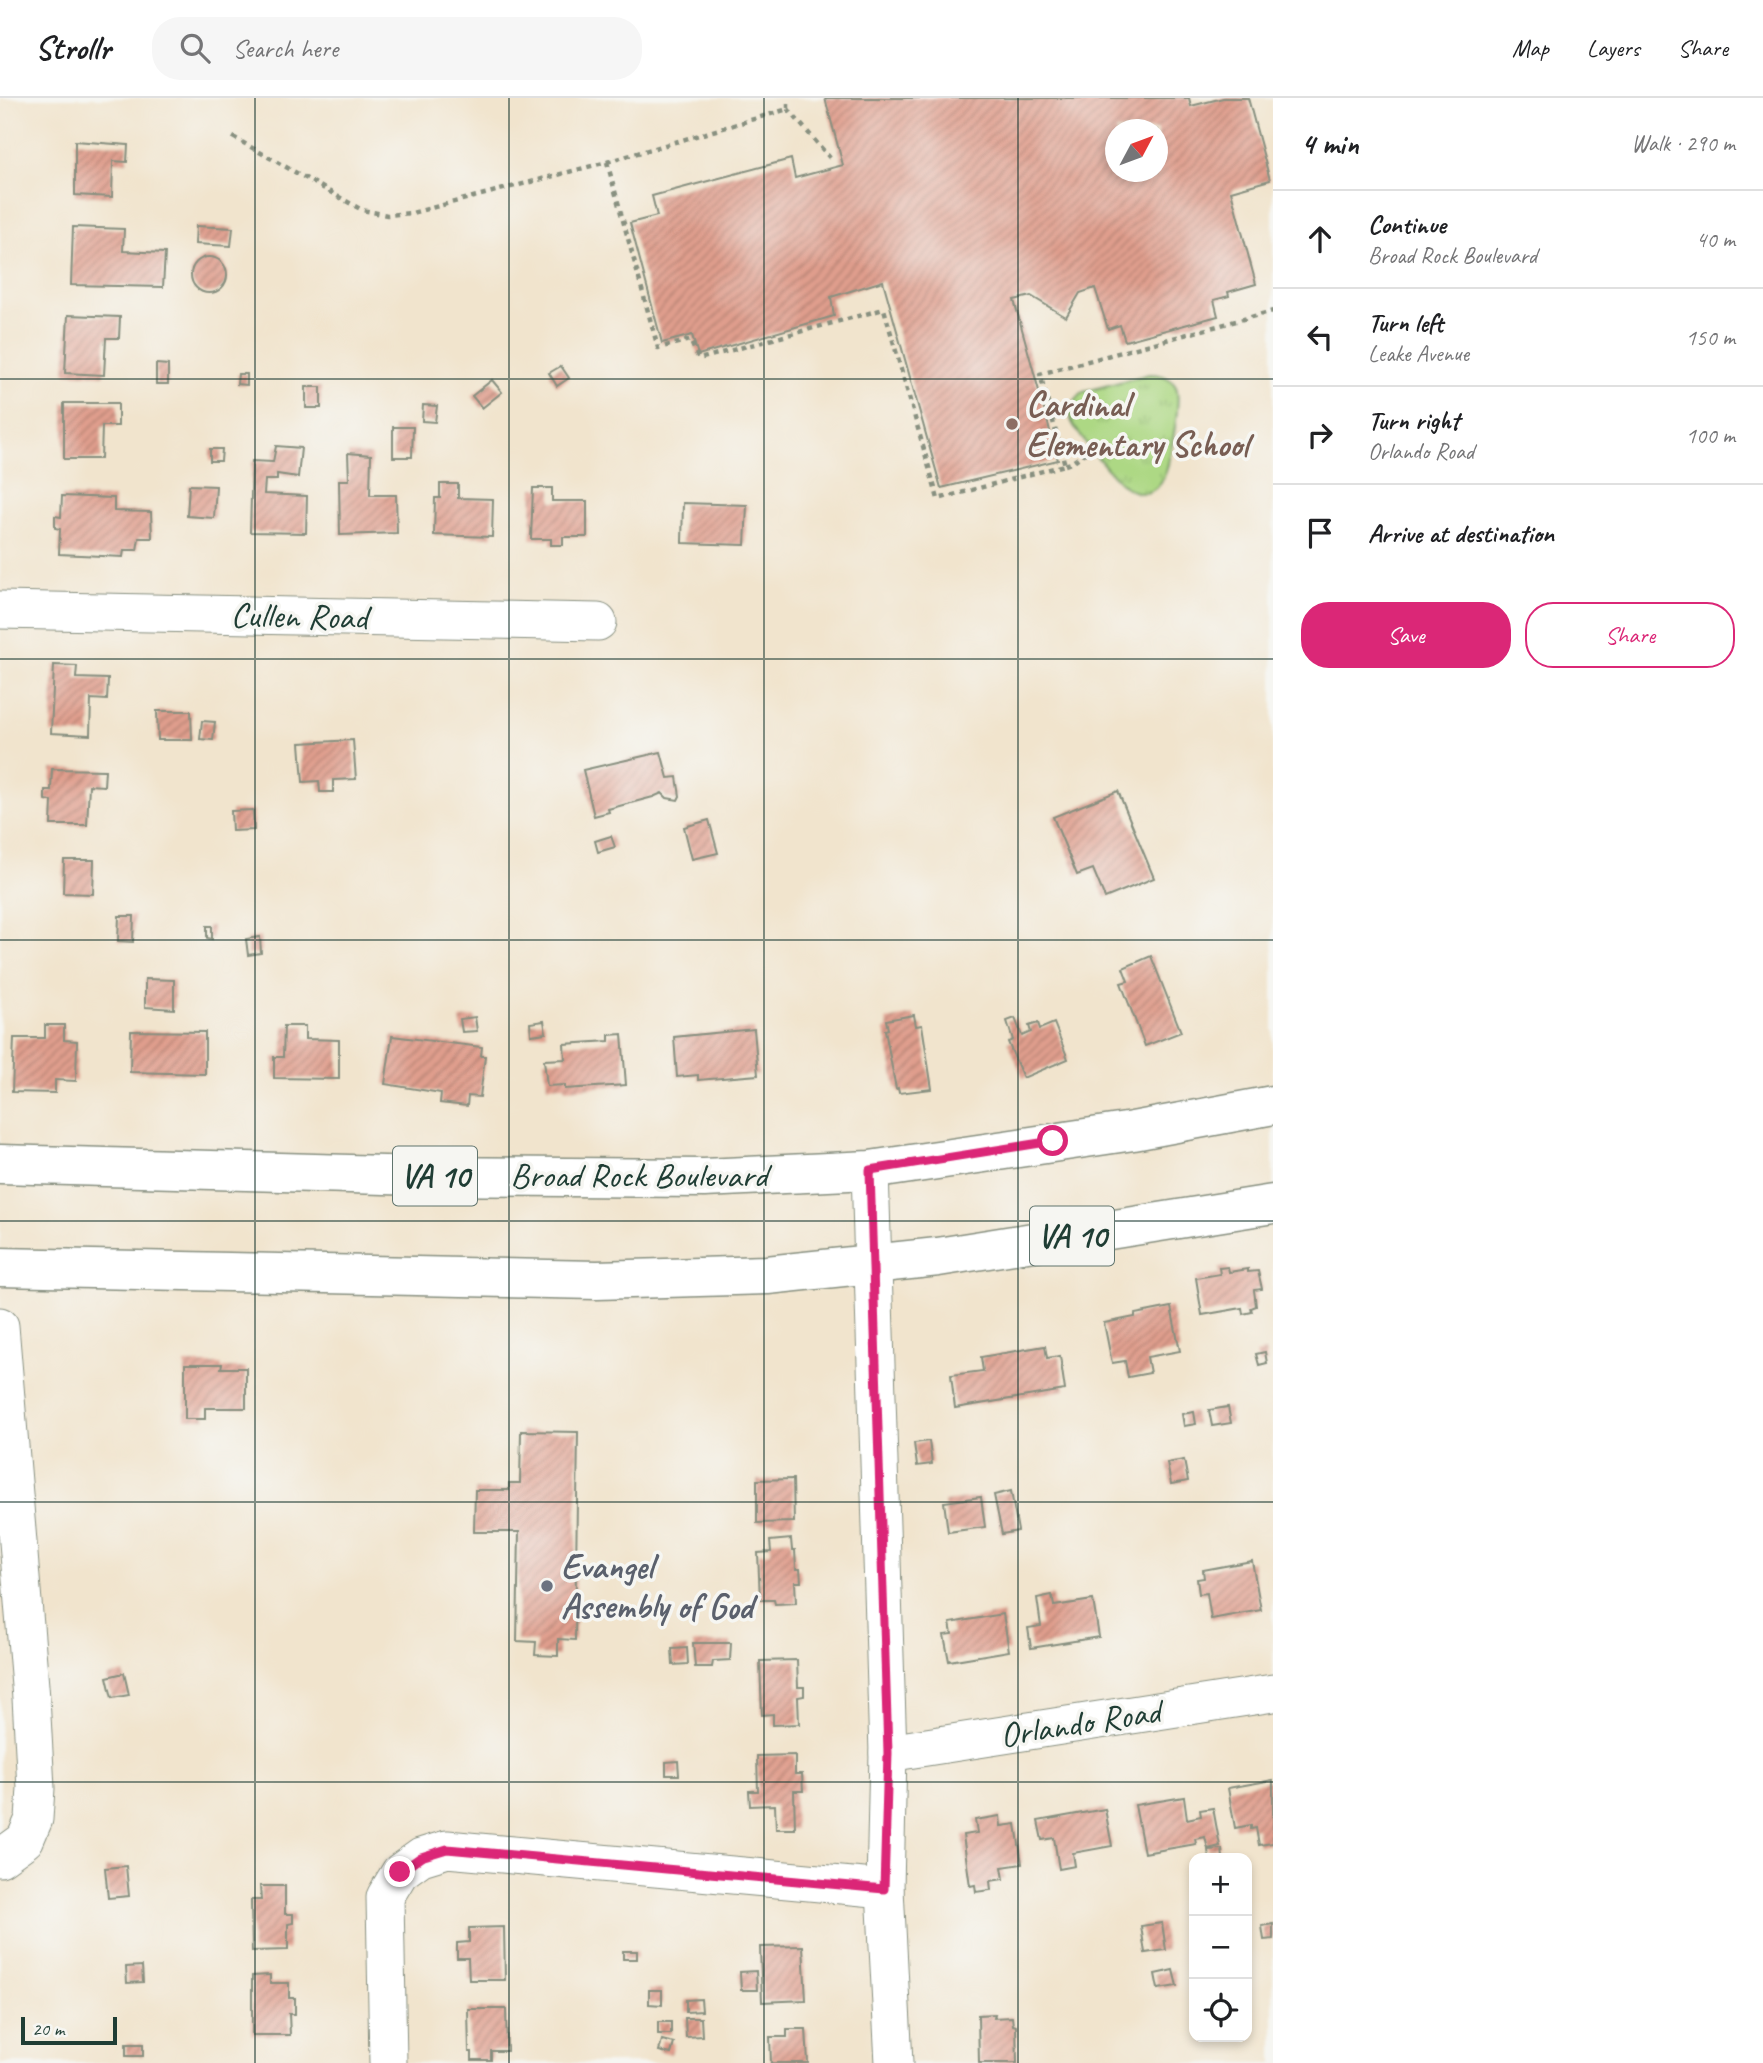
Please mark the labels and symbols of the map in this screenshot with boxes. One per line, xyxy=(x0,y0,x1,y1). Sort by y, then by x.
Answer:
north arrow xyxy=(1105,119,1168,182)
place label: Cardinal Elementary School xyxy=(1026,382,1255,467)
marker: Cardinal Elementary School xyxy=(1004,416,1020,432)
street label: Cullen Road xyxy=(230,592,373,640)
route start xyxy=(1037,1125,1068,1156)
road number: VA 10 xyxy=(393,1146,477,1206)
street label: Broad Rock Boulevard xyxy=(510,1153,773,1198)
road number: VA 10 xyxy=(1030,1206,1114,1266)
place label: Evangel Assembly of God xyxy=(561,1544,758,1629)
marker: Evangel Assembly of God xyxy=(539,1578,555,1594)
street label: Orlando Road xyxy=(997,1687,1168,1758)
route end xyxy=(384,1856,415,1887)
scale bar xyxy=(21,2014,117,2046)

